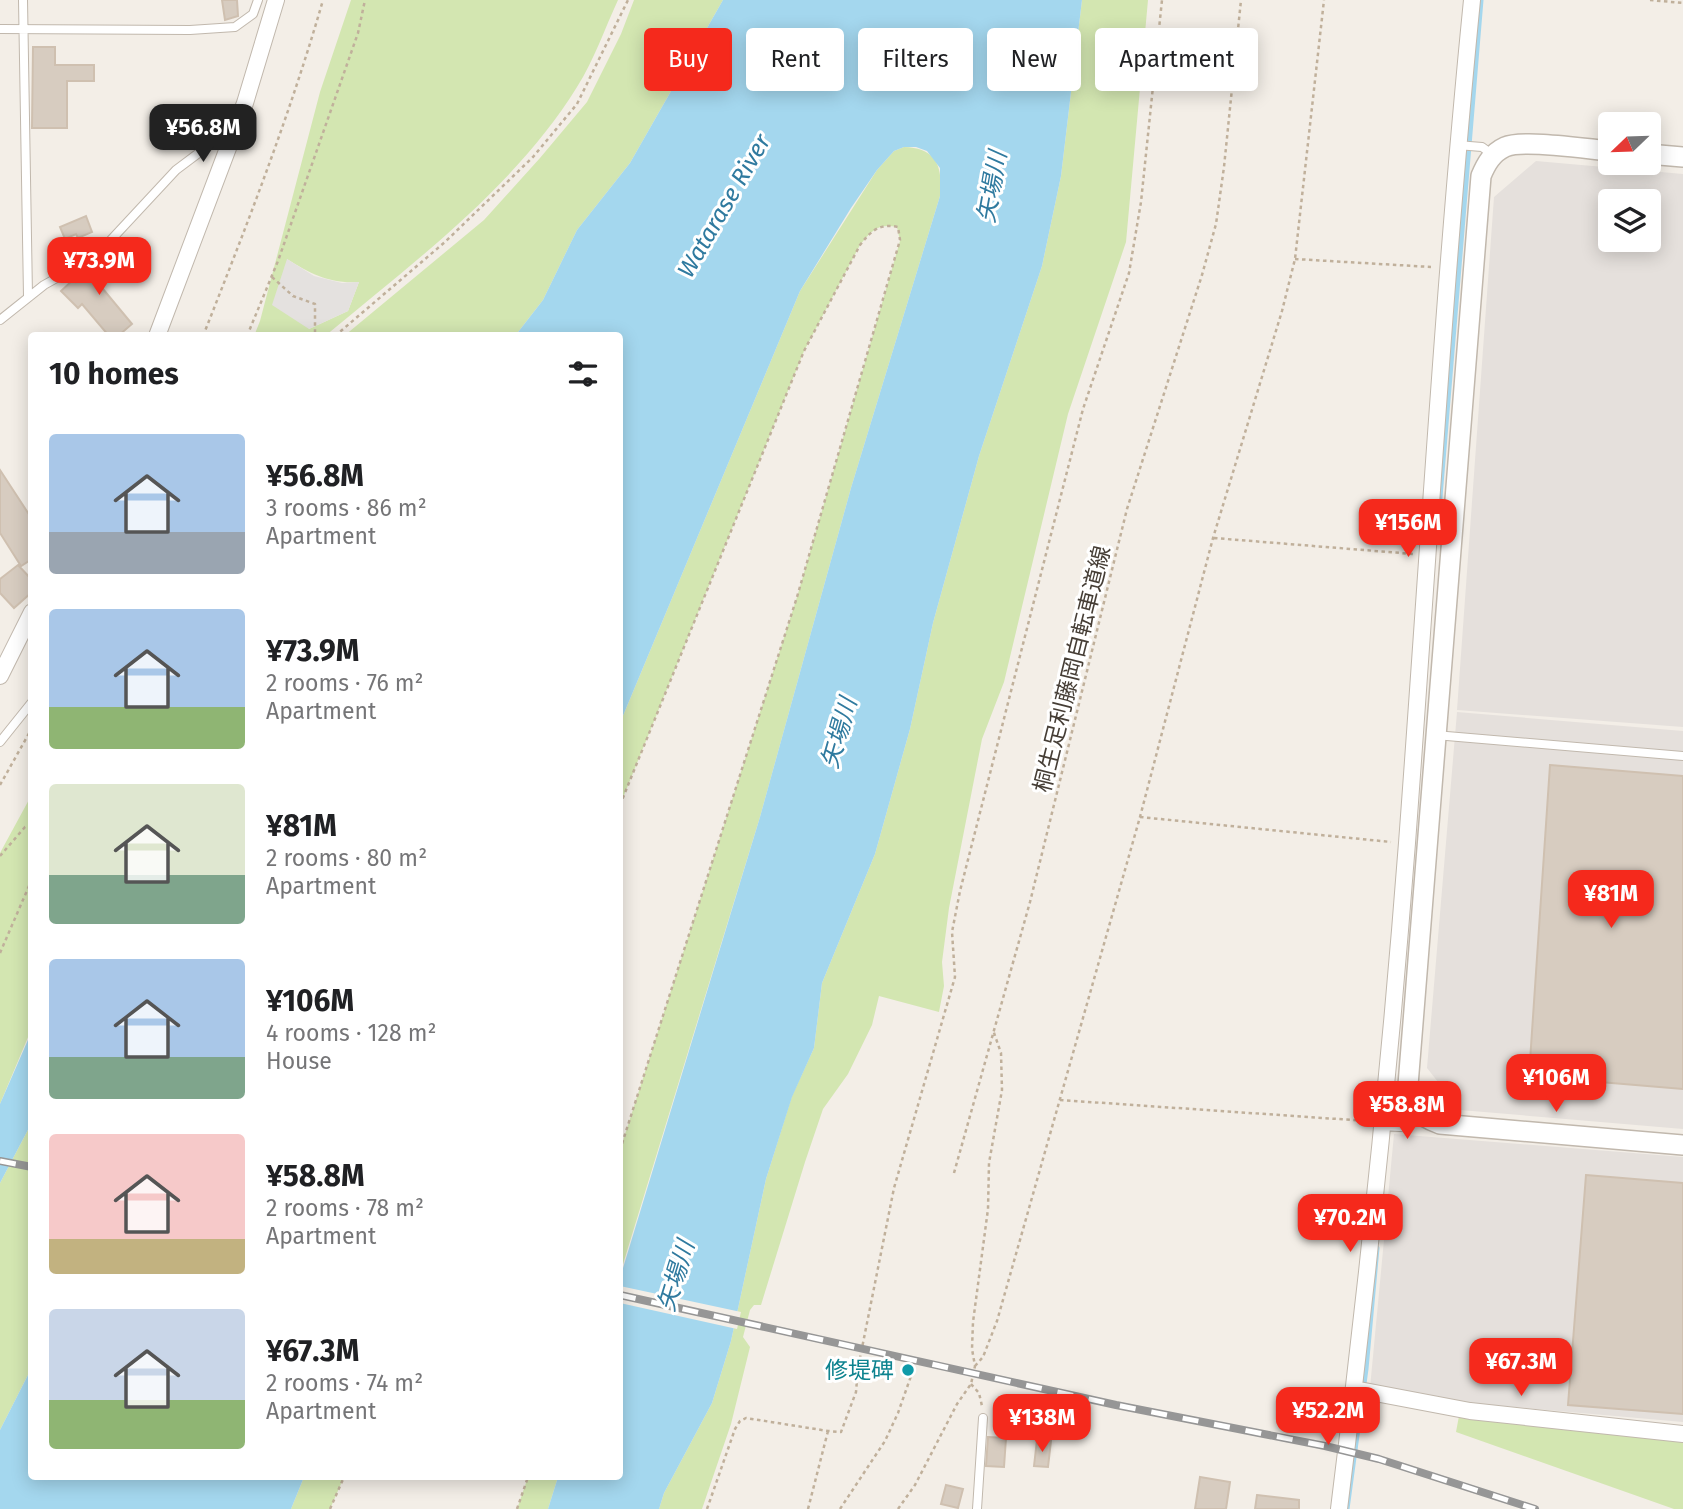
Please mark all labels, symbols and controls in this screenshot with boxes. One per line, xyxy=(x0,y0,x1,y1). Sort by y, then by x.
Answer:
chip: Buy xyxy=(644,28,732,91)
chip: Rent xyxy=(746,28,844,91)
chip: Filters xyxy=(858,28,973,91)
chip: New xyxy=(987,28,1081,91)
chip: Apartment xyxy=(1095,28,1258,91)
pin: ¥56.8M xyxy=(146,104,260,164)
north arrow xyxy=(1598,112,1661,175)
map controls xyxy=(1598,112,1661,252)
text: ¥56.8M xyxy=(165,113,241,141)
water label: Watarase River xyxy=(672,129,777,283)
water label: 矢場川 xyxy=(972,146,1013,225)
button: layers xyxy=(1598,189,1661,252)
pin: ¥73.9M xyxy=(42,238,156,297)
text: ¥73.9M xyxy=(63,246,135,274)
icon: filters xyxy=(564,355,602,393)
text: 10 homes xyxy=(49,356,179,392)
text: ¥56.8M xyxy=(266,458,364,494)
icon: home xyxy=(105,462,189,546)
text: 3 rooms · 86 m² xyxy=(266,494,427,522)
pin: ¥156M xyxy=(1359,500,1457,559)
text: ¥156M xyxy=(1375,508,1441,536)
text: Apartment xyxy=(266,522,376,550)
street label: 桐生足利藤岡自転車道線 xyxy=(1028,543,1116,795)
text: ¥73.9M xyxy=(266,633,359,669)
icon: home xyxy=(105,637,189,721)
text: 2 rooms · 76 m² xyxy=(266,669,424,697)
water label: 矢場川 xyxy=(816,692,863,771)
text: Apartment xyxy=(266,697,376,725)
text: ¥81M xyxy=(266,808,337,844)
icon: home xyxy=(105,812,189,896)
text: 2 rooms · 80 m² xyxy=(266,844,427,872)
pin: ¥81M xyxy=(1570,870,1652,930)
text: Apartment xyxy=(266,872,376,900)
text: ¥81M xyxy=(1584,879,1638,907)
text: ¥106M xyxy=(266,983,354,1019)
icon: home xyxy=(105,987,189,1071)
text: 4 rooms · 128 m² xyxy=(266,1019,436,1047)
text: House xyxy=(266,1047,332,1075)
pin: ¥106M xyxy=(1507,1054,1605,1114)
text: ¥106M xyxy=(1522,1063,1590,1091)
pin: ¥58.8M xyxy=(1350,1082,1464,1141)
text: ¥58.8M xyxy=(1369,1090,1445,1118)
text: ¥58.8M xyxy=(266,1158,364,1194)
icon: home xyxy=(105,1162,189,1246)
text: 2 rooms · 78 m² xyxy=(266,1194,424,1222)
pin: ¥70.2M xyxy=(1293,1194,1407,1254)
text: ¥70.2M xyxy=(1314,1203,1386,1231)
text: Apartment xyxy=(266,1222,376,1250)
water label: 矢場川 xyxy=(652,1235,701,1315)
text: ¥67.3M xyxy=(266,1333,359,1369)
icon: home xyxy=(105,1337,189,1421)
pin: ¥67.3M xyxy=(1464,1338,1578,1398)
text: ¥67.3M xyxy=(1485,1347,1557,1375)
place label: 修堤碑 xyxy=(825,1356,894,1384)
marker: 修堤碑 xyxy=(900,1362,916,1378)
text: 2 rooms · 74 m² xyxy=(266,1369,423,1397)
pin: ¥52.2M xyxy=(1271,1388,1385,1447)
pin: ¥138M xyxy=(993,1394,1091,1454)
text: ¥52.2M xyxy=(1292,1396,1364,1424)
text: Apartment xyxy=(266,1397,376,1425)
text: ¥138M xyxy=(1009,1403,1075,1431)

